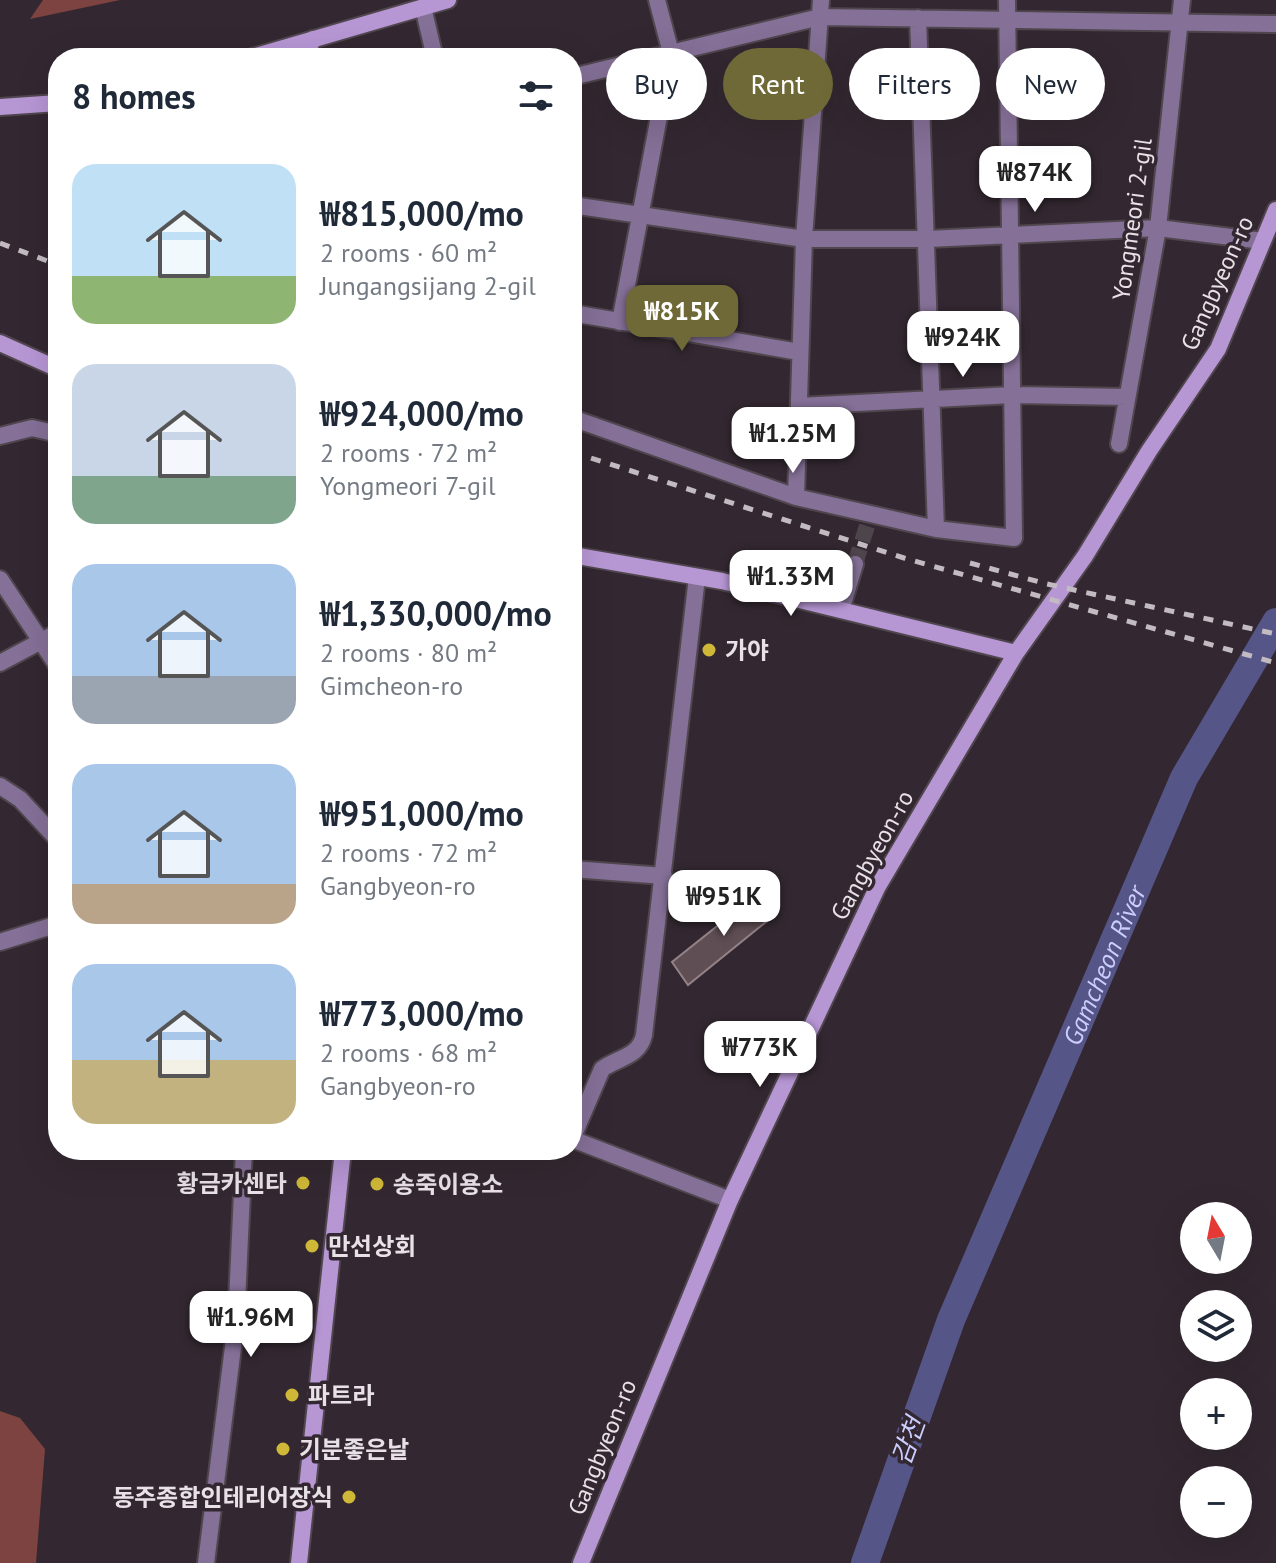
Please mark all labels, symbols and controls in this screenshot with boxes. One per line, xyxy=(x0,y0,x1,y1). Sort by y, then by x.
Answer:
chip: Buy xyxy=(606,48,707,120)
chip: Rent xyxy=(723,48,833,120)
chip: Filters xyxy=(849,48,980,120)
chip: New xyxy=(996,48,1105,120)
text: 8 homes xyxy=(72,74,196,118)
icon: filters xyxy=(514,74,558,118)
street label: Yongmeori 2-gil xyxy=(1105,136,1159,302)
pin: ₩874K xyxy=(979,146,1091,214)
text: ₩874K xyxy=(997,155,1073,188)
text: ₩815,000/mo xyxy=(320,191,524,235)
icon: home xyxy=(136,196,232,292)
street label: Gangbyeon-ro xyxy=(1174,211,1260,355)
text: 2 rooms · 60 m² xyxy=(320,236,497,269)
text: Jungangsijang 2-gil xyxy=(320,269,536,302)
pin: ₩815K xyxy=(626,285,738,353)
text: ₩815K xyxy=(644,294,720,327)
pin: ₩924K xyxy=(907,311,1019,379)
text: ₩924K xyxy=(925,320,1001,353)
text: ₩924,000/mo xyxy=(320,391,524,435)
icon: home xyxy=(136,396,232,492)
pin: ₩1.25M xyxy=(728,407,858,475)
text: ₩1.25M xyxy=(750,416,836,449)
text: 2 rooms · 72 m² xyxy=(320,436,497,469)
text: Yongmeori 7-gil xyxy=(320,469,496,502)
pin: ₩1.33M xyxy=(726,550,856,618)
text: ₩1.33M xyxy=(748,559,834,592)
text: ₩1,330,000/mo xyxy=(320,591,552,635)
icon: home xyxy=(136,596,232,692)
place label: 가야 xyxy=(725,635,769,666)
text: 2 rooms · 80 m² xyxy=(320,636,497,669)
marker: 가야 xyxy=(700,641,718,659)
text: Gimcheon-ro xyxy=(320,669,463,702)
street label: Gangbyeon-ro xyxy=(824,785,920,925)
text: ₩951,000/mo xyxy=(320,791,524,835)
icon: home xyxy=(136,796,232,892)
text: 2 rooms · 72 m² xyxy=(320,836,497,869)
text: Gangbyeon-ro xyxy=(320,869,476,902)
pin: ₩951K xyxy=(668,870,780,938)
text: ₩951K xyxy=(686,879,762,912)
water label: Gamcheon River xyxy=(1055,879,1153,1050)
text: ₩773,000/mo xyxy=(320,991,524,1035)
icon: home xyxy=(136,996,232,1092)
pin: ₩773K xyxy=(704,1021,816,1089)
text: ₩773K xyxy=(722,1030,798,1063)
text: 2 rooms · 68 m² xyxy=(320,1036,497,1069)
text: Gangbyeon-ro xyxy=(320,1069,476,1102)
place label: 황금카센타 xyxy=(177,1168,287,1199)
place label: 송죽이용소 xyxy=(393,1169,503,1200)
marker: 황금카센타 xyxy=(294,1174,312,1192)
marker: 송죽이용소 xyxy=(368,1175,386,1193)
north arrow xyxy=(1180,1202,1252,1274)
map controls xyxy=(1180,1202,1252,1538)
place label: 만선상회 xyxy=(328,1231,416,1262)
marker: 만선상회 xyxy=(303,1237,321,1255)
button: layers xyxy=(1180,1290,1252,1362)
pin: ₩1.96M xyxy=(186,1291,316,1359)
text: ₩1.96M xyxy=(208,1300,294,1333)
street label: Gangbyeon-ro xyxy=(561,1375,643,1519)
button: + xyxy=(1180,1378,1252,1450)
place label: 파트라 xyxy=(308,1380,374,1411)
marker: 파트라 xyxy=(283,1386,301,1404)
water label: 감천 xyxy=(884,1410,933,1469)
place label: 기분좋은날 xyxy=(299,1434,409,1465)
marker: 기분좋은날 xyxy=(274,1440,292,1458)
button: − xyxy=(1180,1466,1252,1538)
place label: 동주종합인테리어장식 xyxy=(112,1482,333,1513)
marker: 동주종합인테리어장식 xyxy=(340,1488,358,1506)

